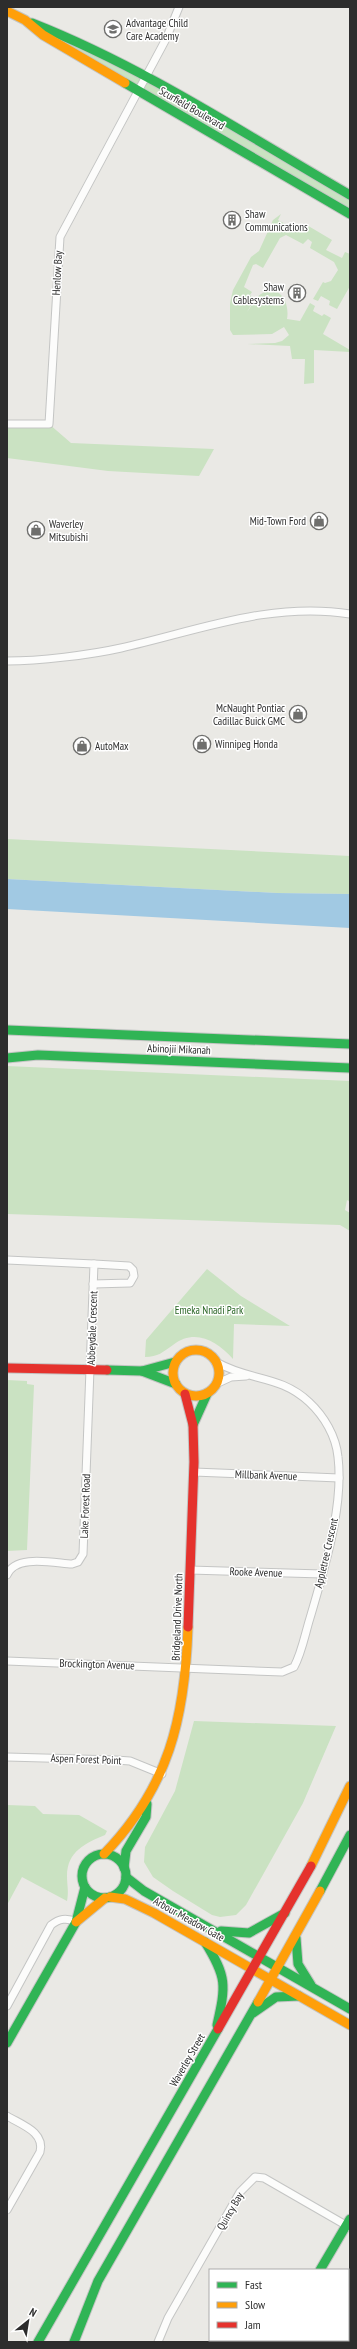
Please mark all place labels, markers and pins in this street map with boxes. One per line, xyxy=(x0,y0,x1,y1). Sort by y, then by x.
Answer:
place label: Advantage Child Care Academy xyxy=(126,16,188,43)
school or university icon: Advantage Child Care Academy xyxy=(103,19,123,39)
place label: Shaw Communications xyxy=(245,207,308,234)
building icon: Shaw Communications xyxy=(222,210,242,230)
place label: Shaw Cablesystems xyxy=(233,280,284,307)
building icon: Shaw Cablesystems xyxy=(287,283,307,303)
shop icon: Mid-Town Ford xyxy=(309,511,329,531)
place label: Mid-Town Ford xyxy=(250,514,306,528)
place label: Waverley Mitsubishi xyxy=(49,517,88,544)
shop icon: Waverley Mitsubishi xyxy=(26,520,46,540)
place label: McNaught Pontiac Cadillac Buick GMC xyxy=(213,701,285,728)
shop icon: McNaught Pontiac Cadillac Buick GMC xyxy=(288,704,308,724)
shop icon: Winnipeg Honda xyxy=(192,734,212,754)
shop icon: AutoMax xyxy=(72,736,92,756)
place label: Winnipeg Honda xyxy=(215,737,278,751)
place label: AutoMax xyxy=(95,739,129,753)

